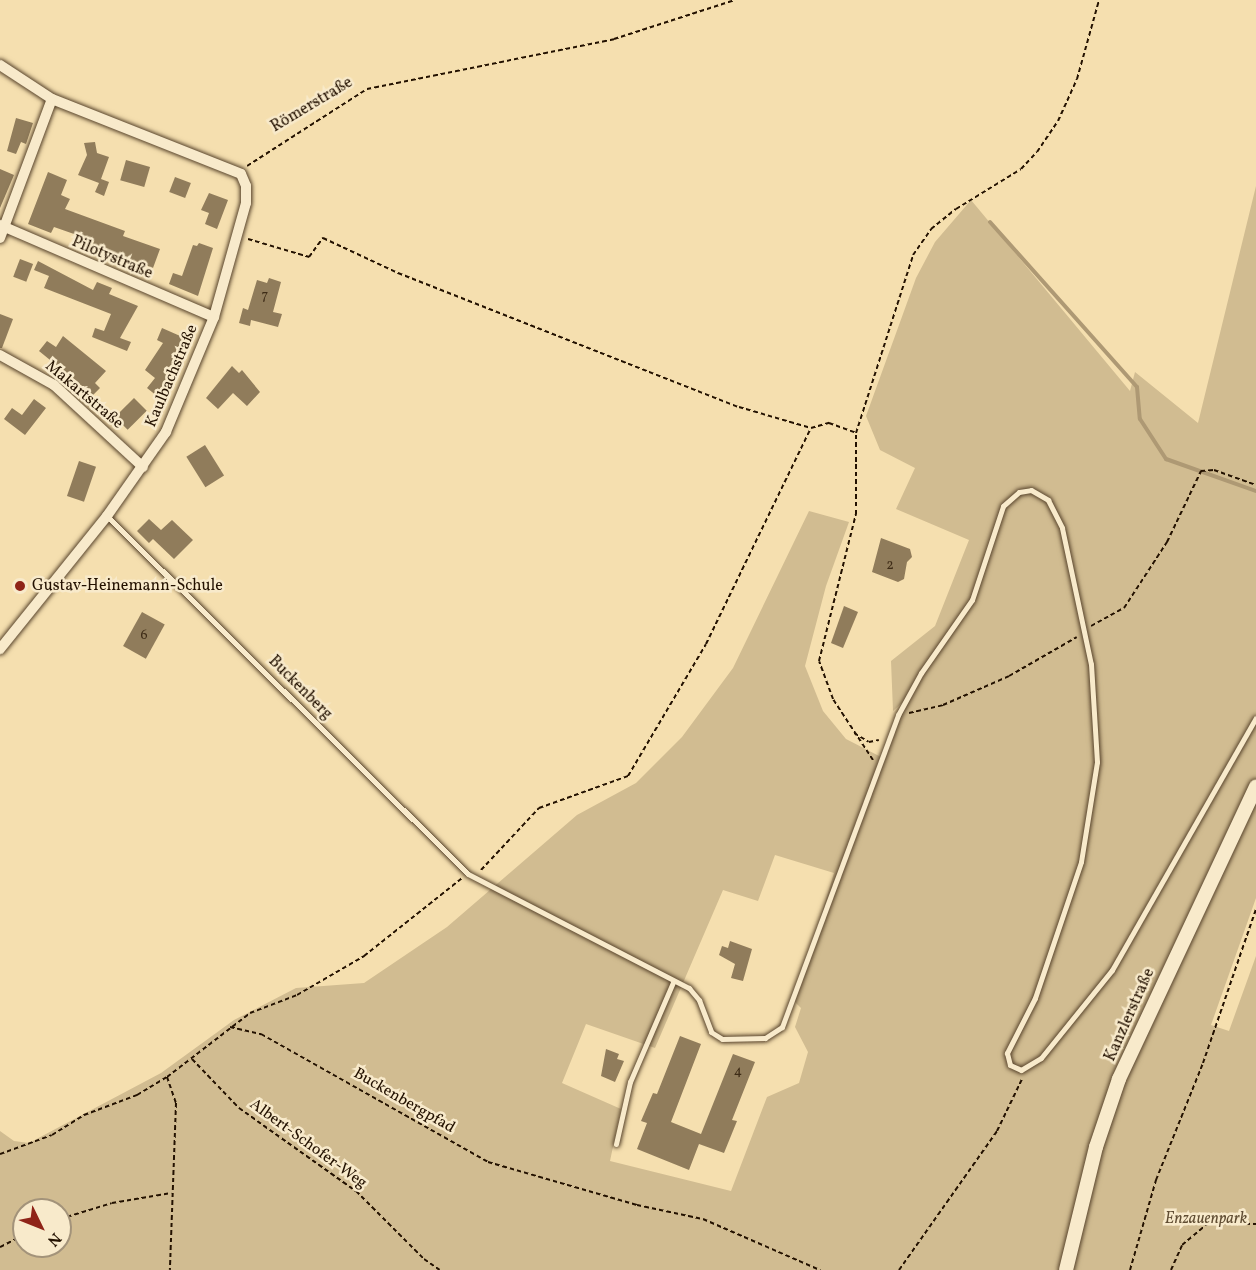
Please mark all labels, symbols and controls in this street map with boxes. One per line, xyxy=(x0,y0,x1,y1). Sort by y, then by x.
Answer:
street label: Römerstraße xyxy=(268,73,356,137)
street label: Pilotystraße xyxy=(69,232,155,284)
house number: 7 xyxy=(262,288,268,304)
street label: Kaulbachstraße xyxy=(142,322,202,430)
street label: Makartstraße xyxy=(41,357,127,433)
house number: 2 xyxy=(886,558,894,574)
place label: Gustav-Heinemann-Schule xyxy=(32,576,223,596)
marker: Gustav-Heinemann-Schule xyxy=(13,579,27,593)
house number: 6 xyxy=(140,628,148,644)
street label: Buckenberg xyxy=(264,652,336,724)
street label: Kanzlerstraße xyxy=(1101,966,1159,1064)
street label: Buckenbergpfad xyxy=(350,1064,458,1138)
house number: 4 xyxy=(734,1064,742,1080)
street label: Albert-Schofer-Weg xyxy=(245,1095,371,1193)
north arrow xyxy=(12,1198,72,1258)
park label: Enzauenpark xyxy=(1165,1209,1247,1229)
text: N xyxy=(42,1227,66,1251)

